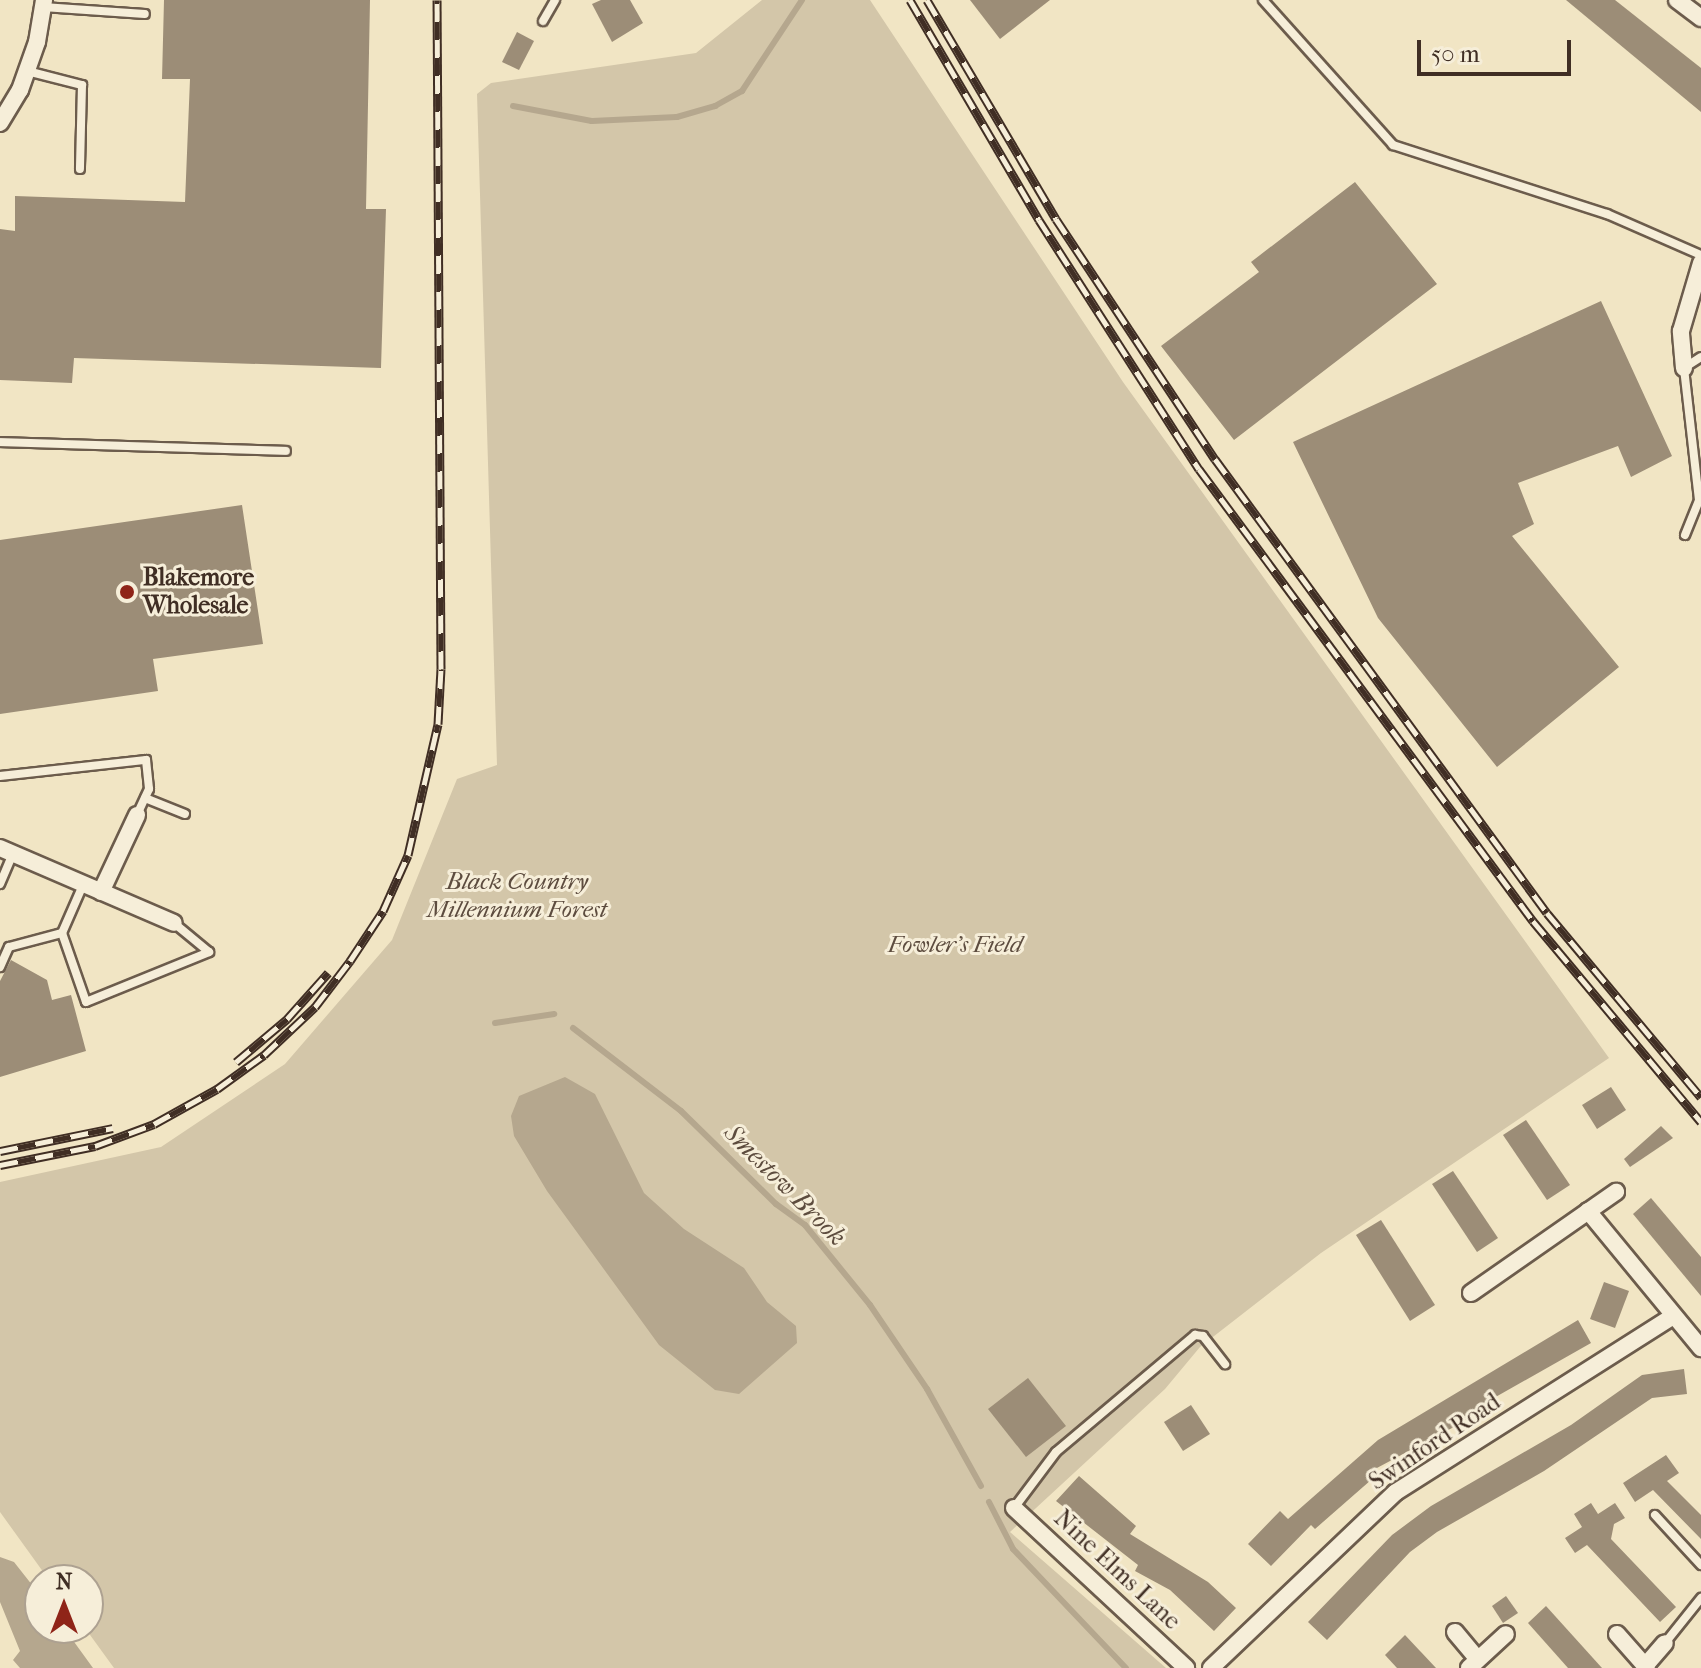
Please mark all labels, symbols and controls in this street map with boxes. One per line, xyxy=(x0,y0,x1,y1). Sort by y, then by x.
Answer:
scale bar xyxy=(1421,24,1575,74)
text: 50 m xyxy=(1431,40,1480,68)
place label: Blakemore Wholesale xyxy=(143,564,254,620)
marker: Blakemore Wholesale xyxy=(118,583,136,601)
park label: Black Country Millennium Forest xyxy=(427,868,607,924)
park label: Fowler's Field xyxy=(888,931,1022,959)
water label: Smestow Brook xyxy=(717,1117,853,1253)
street label: Swinford Road xyxy=(1364,1388,1506,1496)
street label: Nine Elms Lane xyxy=(1048,1504,1186,1636)
north arrow xyxy=(24,1564,104,1644)
text: N xyxy=(56,1569,72,1595)

